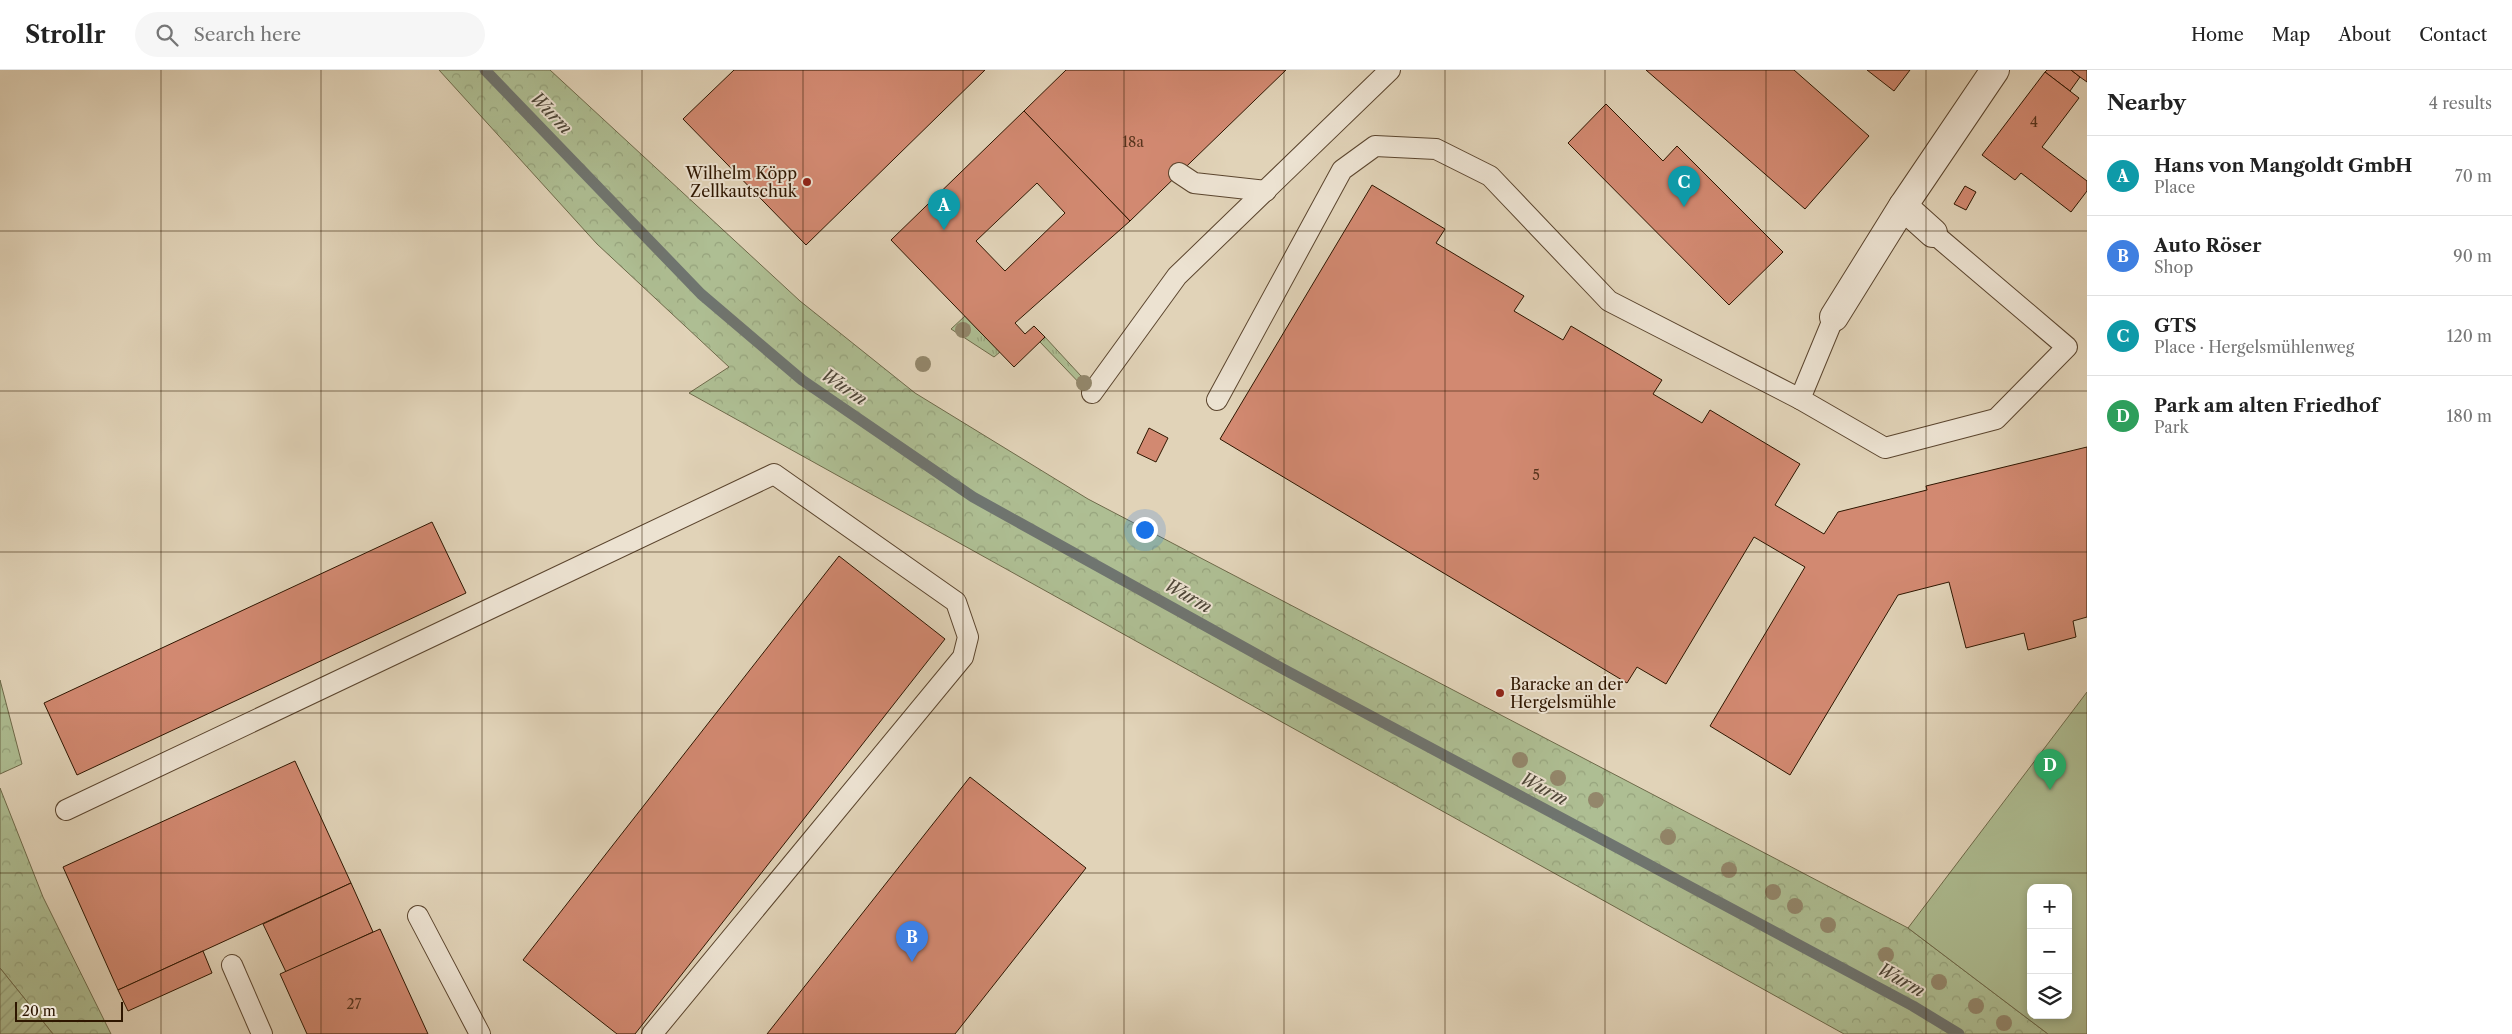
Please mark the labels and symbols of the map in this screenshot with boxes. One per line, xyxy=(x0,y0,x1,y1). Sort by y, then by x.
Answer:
water label: Wurm xyxy=(525,87,577,139)
house number: 4 xyxy=(2030,113,2038,131)
house number: 18a xyxy=(1122,133,1144,151)
place label: Wilhelm Köpp Zellkautschuk xyxy=(685,163,798,201)
pin: C xyxy=(1668,166,1700,207)
marker: Wilhelm Köpp Zellkautschuk xyxy=(801,176,813,188)
pin: A xyxy=(928,189,960,230)
water label: Wurm xyxy=(817,364,871,410)
house number: 5 xyxy=(1532,466,1540,484)
your location xyxy=(1132,517,1158,543)
water label: Wurm xyxy=(1160,574,1216,618)
place label: Baracke an der Hergelsmühle xyxy=(1510,674,1623,712)
marker: Baracke an der Hergelsmühle xyxy=(1494,687,1506,699)
pin: D xyxy=(2034,749,2066,790)
water label: Wurm xyxy=(1516,767,1572,811)
pin: B xyxy=(896,921,928,962)
water label: Wurm xyxy=(1873,958,1929,1002)
house number: 27 xyxy=(347,995,362,1013)
scale bar xyxy=(15,999,122,1022)

